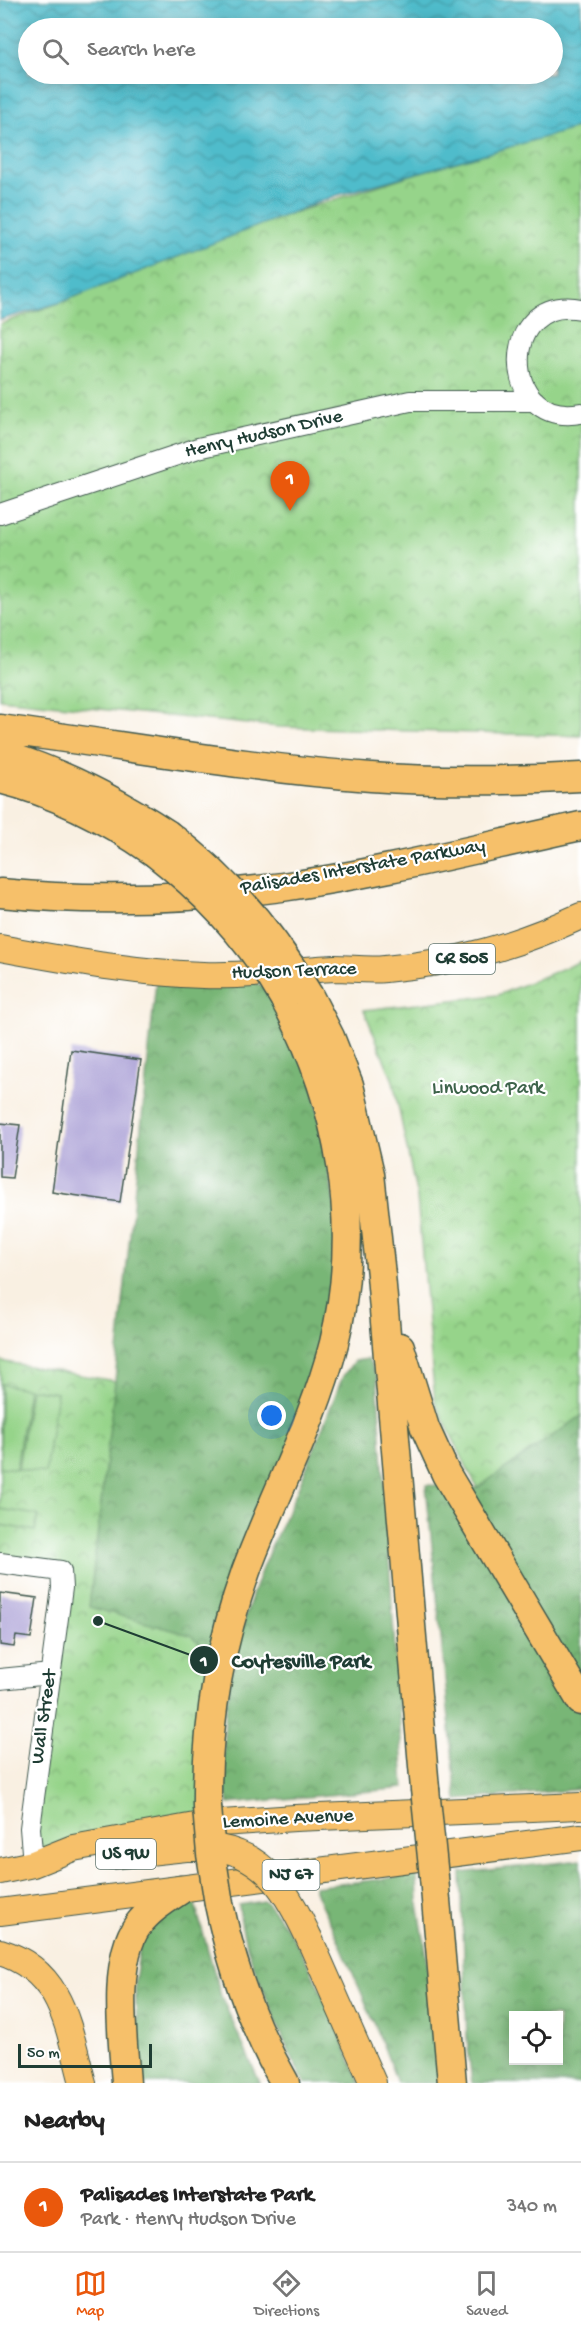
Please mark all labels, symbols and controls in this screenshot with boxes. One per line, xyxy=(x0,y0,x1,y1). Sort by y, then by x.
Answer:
search box xyxy=(18,18,563,84)
icon: search xyxy=(39,35,72,68)
text: Search here xyxy=(87,38,195,64)
street label: Henry Hudson Drive xyxy=(183,406,346,464)
pin: 1 xyxy=(270,462,310,511)
street label: Palisades Interstate Parkway xyxy=(238,835,487,901)
road number: CR 505 xyxy=(429,944,495,974)
street label: Hudson Terrace xyxy=(231,958,357,986)
park label: Linwood Park xyxy=(432,1078,546,1101)
your location xyxy=(257,1401,286,1430)
callout: Coytesville Park xyxy=(189,1640,382,1679)
text: Coytesville Park xyxy=(231,1651,373,1676)
text: 1 xyxy=(199,1652,208,1673)
street label: Wall Street xyxy=(27,1667,63,1766)
street label: Lemoine Avenue xyxy=(222,1805,355,1835)
road number: US 9W xyxy=(96,1839,156,1869)
road number: NJ 67 xyxy=(262,1860,320,1890)
map controls xyxy=(509,2011,563,2065)
button: locate xyxy=(509,2011,563,2065)
scale bar xyxy=(18,2041,152,2068)
text: 50 m xyxy=(27,2045,60,2064)
text: Nearby xyxy=(24,2107,105,2138)
text: Palisades Interstate Park xyxy=(81,2183,313,2209)
text: 1 xyxy=(39,2196,48,2219)
text: 340 m xyxy=(507,2196,557,2219)
text: Park · Henry Hudson Drive xyxy=(81,2209,296,2232)
tab: Map xyxy=(74,2267,107,2322)
tab: Directions xyxy=(254,2267,319,2322)
tab: Saved xyxy=(466,2267,507,2322)

